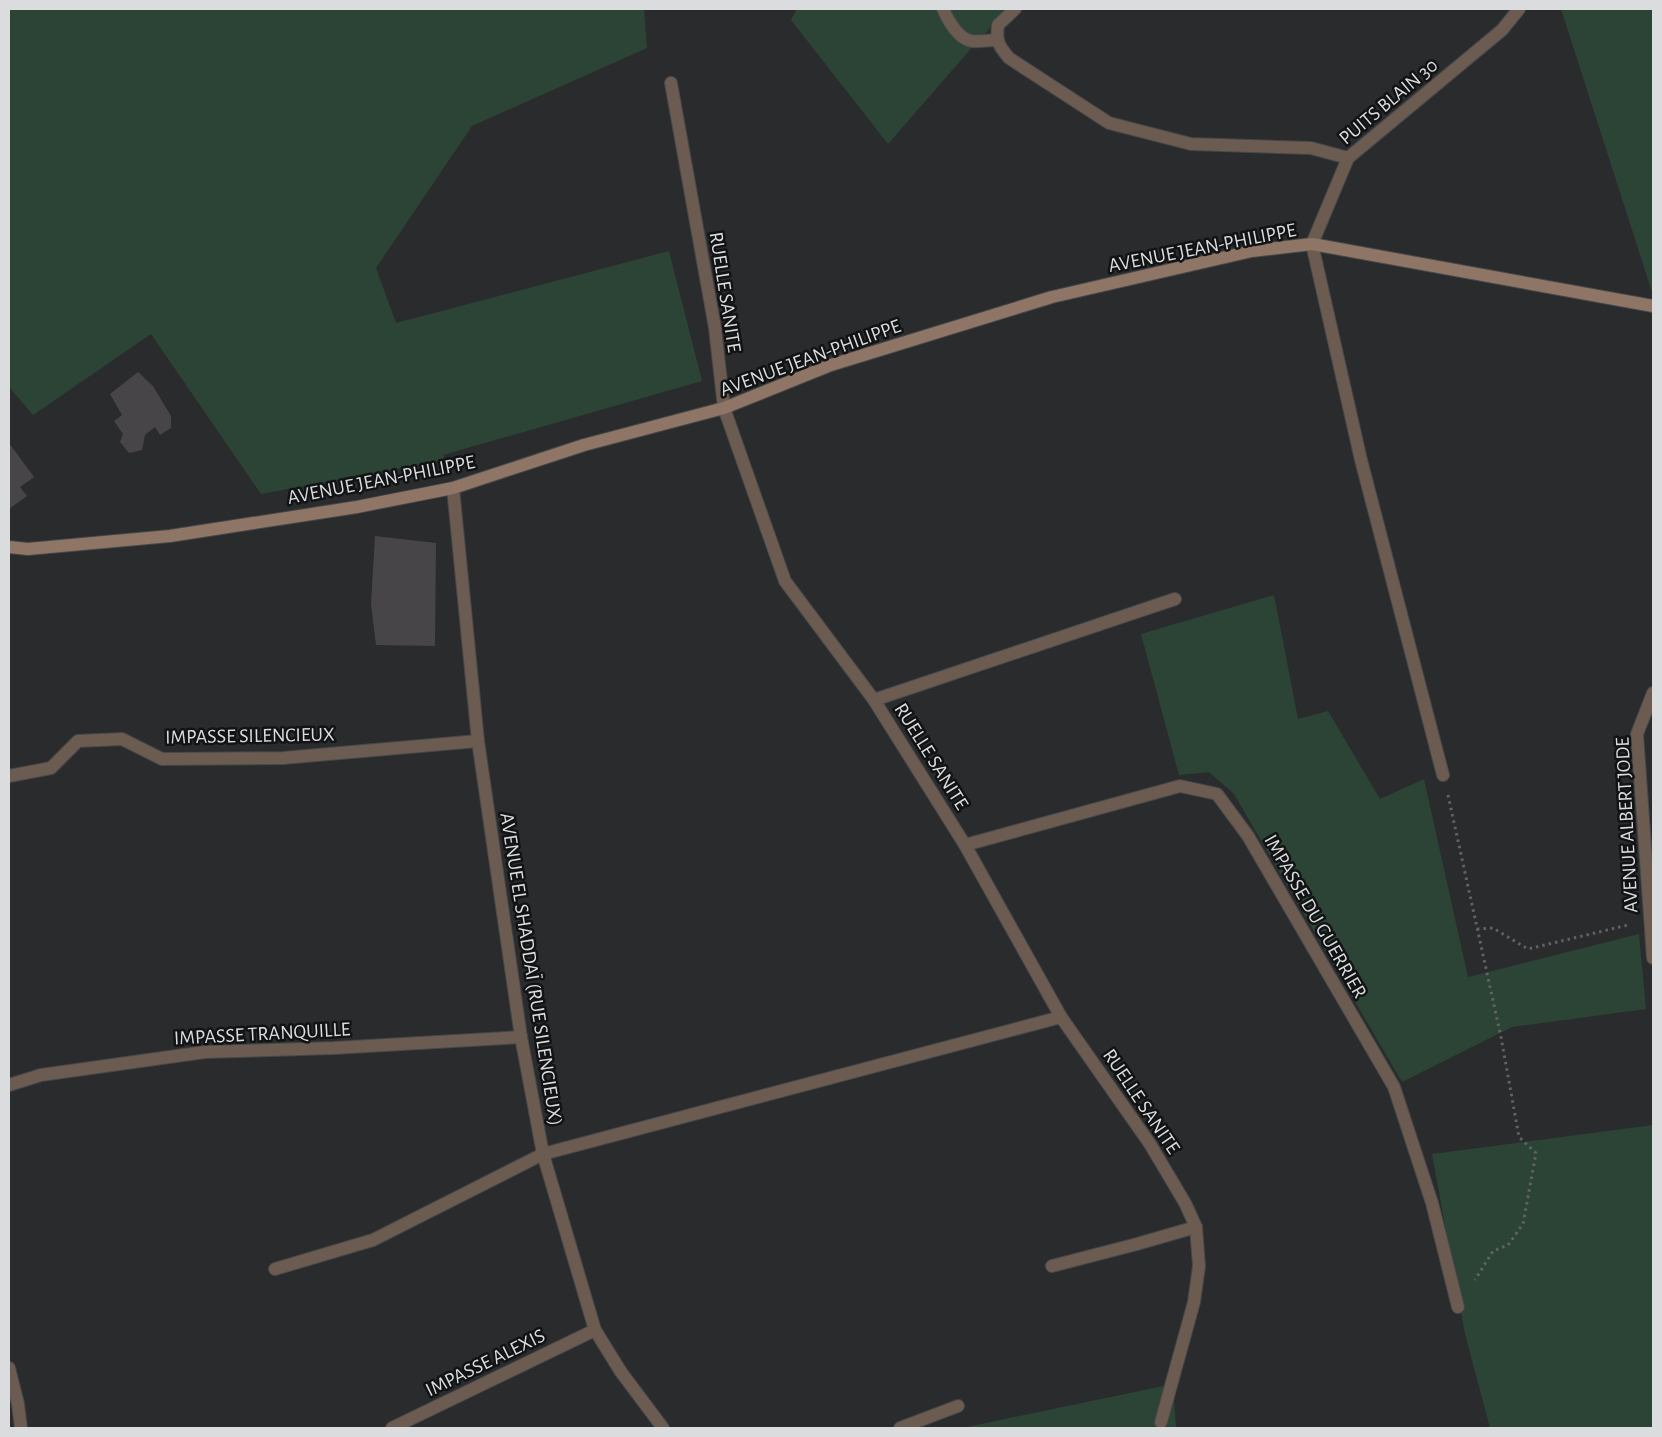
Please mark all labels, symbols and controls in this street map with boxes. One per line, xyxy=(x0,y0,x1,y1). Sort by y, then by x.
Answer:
street label: PUITS BLAIN 30 xyxy=(1335,55,1442,149)
street label: AVENUE JEAN-PHILIPPE xyxy=(1107,220,1298,276)
street label: RUELLE SANITE xyxy=(706,231,744,354)
street label: AVENUE JEAN-PHILIPPE xyxy=(717,316,904,400)
street label: AVENUE JEAN-PHILIPPE xyxy=(286,452,477,508)
street label: RUELLE SANITE xyxy=(890,700,972,814)
street label: IMPASSE SILENCIEUX xyxy=(165,725,335,747)
street label: AVENUE ALBERT JODE xyxy=(1612,736,1642,913)
street label: AVENUE EL SHADDAÏ (RUE SILENCIEUX) xyxy=(496,811,566,1127)
street label: IMPASSE DU GUERRIER xyxy=(1260,831,1370,1002)
street label: IMPASSE TRANQUILLE xyxy=(173,1019,351,1049)
street label: RUELLE SANITE xyxy=(1099,1046,1184,1158)
street label: IMPASSE ALEXIS xyxy=(423,1325,548,1400)

